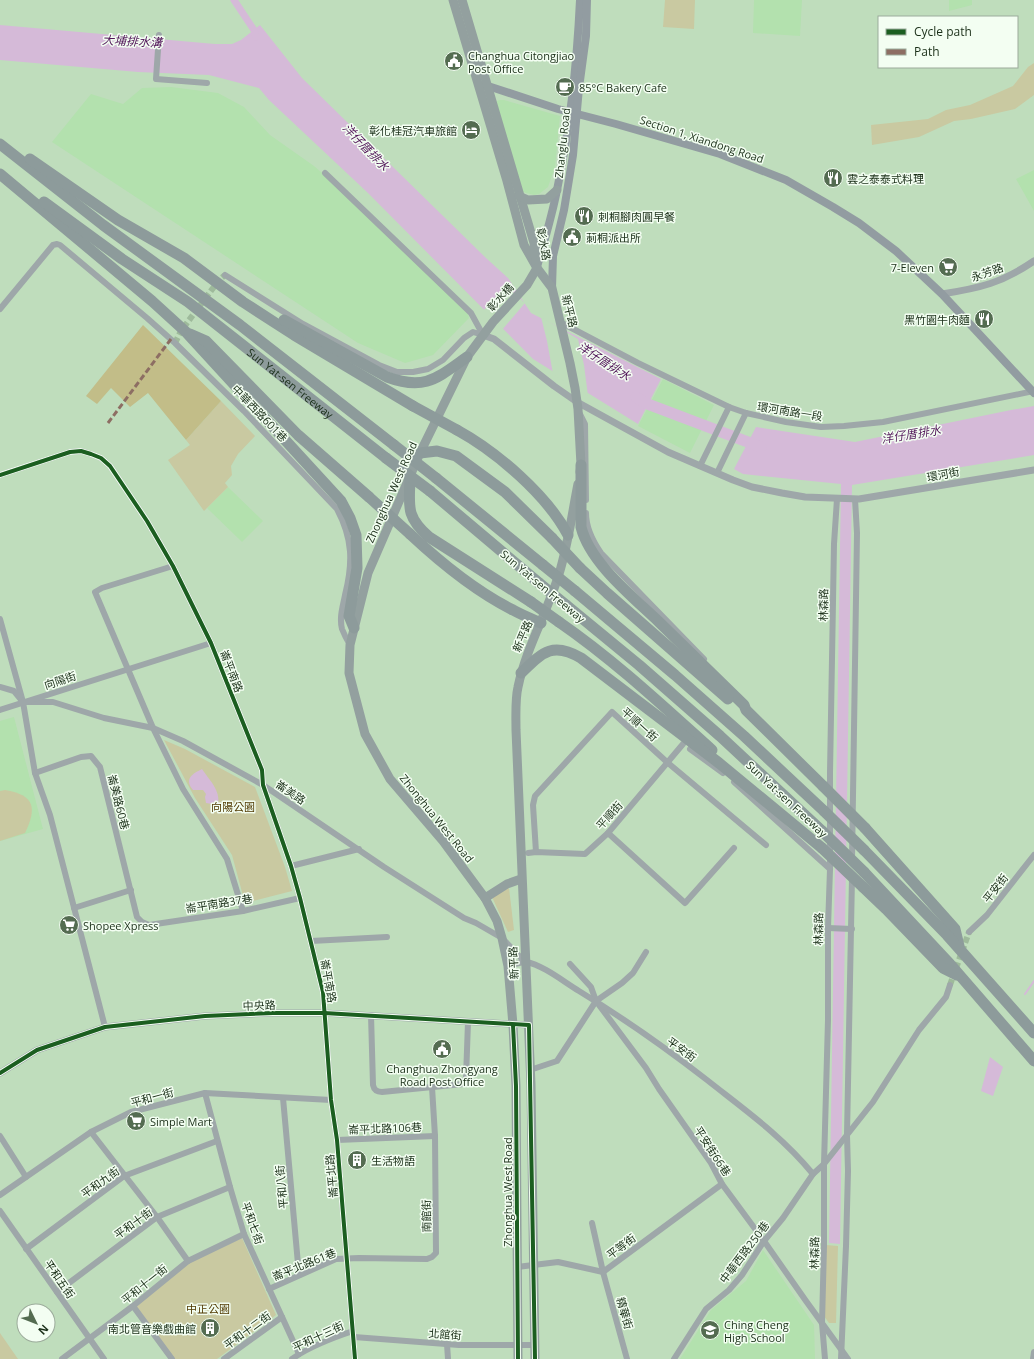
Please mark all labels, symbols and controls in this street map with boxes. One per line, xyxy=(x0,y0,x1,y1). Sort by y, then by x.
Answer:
legend xyxy=(878,16,1018,68)
text: Cycle path xyxy=(914,23,972,40)
water label: 大埔排水溝 xyxy=(102,31,164,51)
text: Path xyxy=(914,43,940,60)
place label: Changhua Citongjiao Post Office xyxy=(468,48,575,76)
public building icon: Changhua Citongjiao Post Office xyxy=(443,50,465,72)
cafe icon: 85°C Bakery Cafe xyxy=(554,76,576,98)
place label: 85°C Bakery Cafe xyxy=(579,80,667,95)
street label: Zhanglu Road xyxy=(551,107,573,179)
street label: Section 1, Xiandong Road xyxy=(638,112,766,166)
hotel icon: 彰化桂冠汽車旅館 xyxy=(460,119,482,141)
water label: 洋仔厝排水 xyxy=(339,120,394,175)
place label: 彰化桂冠汽車旅館 xyxy=(369,123,457,138)
restaurant icon: 雲之泰泰式料理 xyxy=(822,167,844,189)
place label: 雲之泰泰式料理 xyxy=(847,171,924,186)
restaurant icon: 刺桐腳肉圓早餐 xyxy=(573,205,595,227)
place label: 刺桐腳肉圓早餐 xyxy=(598,209,675,224)
street label: 彰水路 xyxy=(533,226,555,262)
public building icon: 莿桐派出所 xyxy=(561,226,583,248)
place label: 莿桐派出所 xyxy=(586,230,641,245)
supermarket icon: 7-Eleven xyxy=(937,256,959,278)
place label: 7-Eleven xyxy=(891,260,934,275)
street label: 永芳路 xyxy=(969,260,1005,284)
street label: 彰水橋 xyxy=(483,280,517,314)
street label: 新平路 xyxy=(559,293,581,329)
restaurant icon: 黑竹園牛肉麵 xyxy=(973,308,995,330)
place label: 黑竹園牛肉麵 xyxy=(904,312,970,327)
water label: 洋仔厝排水 xyxy=(574,338,635,385)
street label: Sun Yat-sen Freeway xyxy=(244,344,337,422)
street label: 中華西路601巷 xyxy=(229,381,291,445)
street label: 環河南路一段 xyxy=(756,398,824,424)
water label: 洋仔厝排水 xyxy=(880,421,943,447)
street label: Zhonghua West Road xyxy=(362,439,420,545)
street label: 環河街 xyxy=(925,463,961,485)
street label: Sun Yat-sen Freeway xyxy=(498,546,589,626)
street label: 林森路 xyxy=(815,588,831,622)
street label: 新平路 xyxy=(509,618,535,654)
street label: 崙平南路 xyxy=(217,648,247,694)
street label: 向陽街 xyxy=(42,668,78,692)
street label: 平順一街 xyxy=(619,704,661,744)
street label: Sun Yat-sen Freeway xyxy=(743,757,831,841)
street label: Zhonghua West Road xyxy=(397,771,477,865)
street label: 崙美路60巷 xyxy=(105,773,133,831)
street label: 崙美路 xyxy=(273,777,309,807)
street label: 平順街 xyxy=(592,798,626,832)
park label: 向陽公園 xyxy=(211,799,255,814)
street label: 平安街 xyxy=(979,870,1011,906)
street label: 崙平南路37巷 xyxy=(184,890,254,916)
street label: 林森路 xyxy=(810,912,826,946)
supermarket icon: Shopee Xpress xyxy=(58,914,80,936)
place label: Shopee Xpress xyxy=(83,918,159,933)
street label: 新平路 xyxy=(505,946,521,980)
street label: 崙平南路 xyxy=(318,958,340,1004)
street label: 中央路 xyxy=(242,997,276,1013)
street label: 平安街 xyxy=(664,1033,700,1065)
public building icon: Changhua Zhongyang Road Post Office xyxy=(431,1038,453,1060)
place label: Changhua Zhongyang Road Post Office xyxy=(386,1061,498,1089)
street label: 平和一街 xyxy=(129,1084,175,1110)
supermarket icon: Simple Mart xyxy=(125,1110,147,1132)
place label: Simple Mart xyxy=(150,1114,212,1129)
street label: 崙平北路106巷 xyxy=(348,1119,422,1137)
street label: 平安街66巷 xyxy=(691,1123,735,1179)
street label: Zhonghua West Road xyxy=(500,1137,515,1247)
building icon: 生活物語 xyxy=(346,1149,368,1171)
street label: 崙平北路 xyxy=(322,1153,340,1199)
place label: 生活物語 xyxy=(371,1153,415,1168)
street label: 平和九街 xyxy=(78,1163,122,1201)
street label: 平和八街 xyxy=(272,1164,290,1210)
street label: 南館街 xyxy=(418,1199,434,1233)
street label: 平和七街 xyxy=(238,1200,268,1246)
street label: 平和十街 xyxy=(111,1204,155,1242)
street label: 中華西路250巷 xyxy=(716,1218,772,1286)
street label: 平等街 xyxy=(603,1230,639,1262)
street label: 林森路 xyxy=(806,1236,822,1270)
street label: 崙平北路61巷 xyxy=(270,1244,338,1284)
street label: 平和五街 xyxy=(41,1257,79,1301)
street label: 平和十一街 xyxy=(118,1261,170,1307)
street label: 精華街 xyxy=(613,1295,637,1331)
park label: 中正公園 xyxy=(186,1301,230,1316)
north arrow xyxy=(16,1303,56,1343)
street label: 平和十二街 xyxy=(220,1308,274,1352)
building icon: 南北管音樂戲曲館 xyxy=(199,1317,221,1339)
place label: Ching Cheng High School xyxy=(724,1317,789,1345)
street label: 平和十三街 xyxy=(290,1318,346,1354)
school or university icon: Ching Cheng High School xyxy=(699,1319,721,1341)
place label: 南北管音樂戲曲館 xyxy=(108,1321,196,1336)
text: N xyxy=(35,1322,52,1339)
street label: 北館街 xyxy=(428,1325,462,1343)

